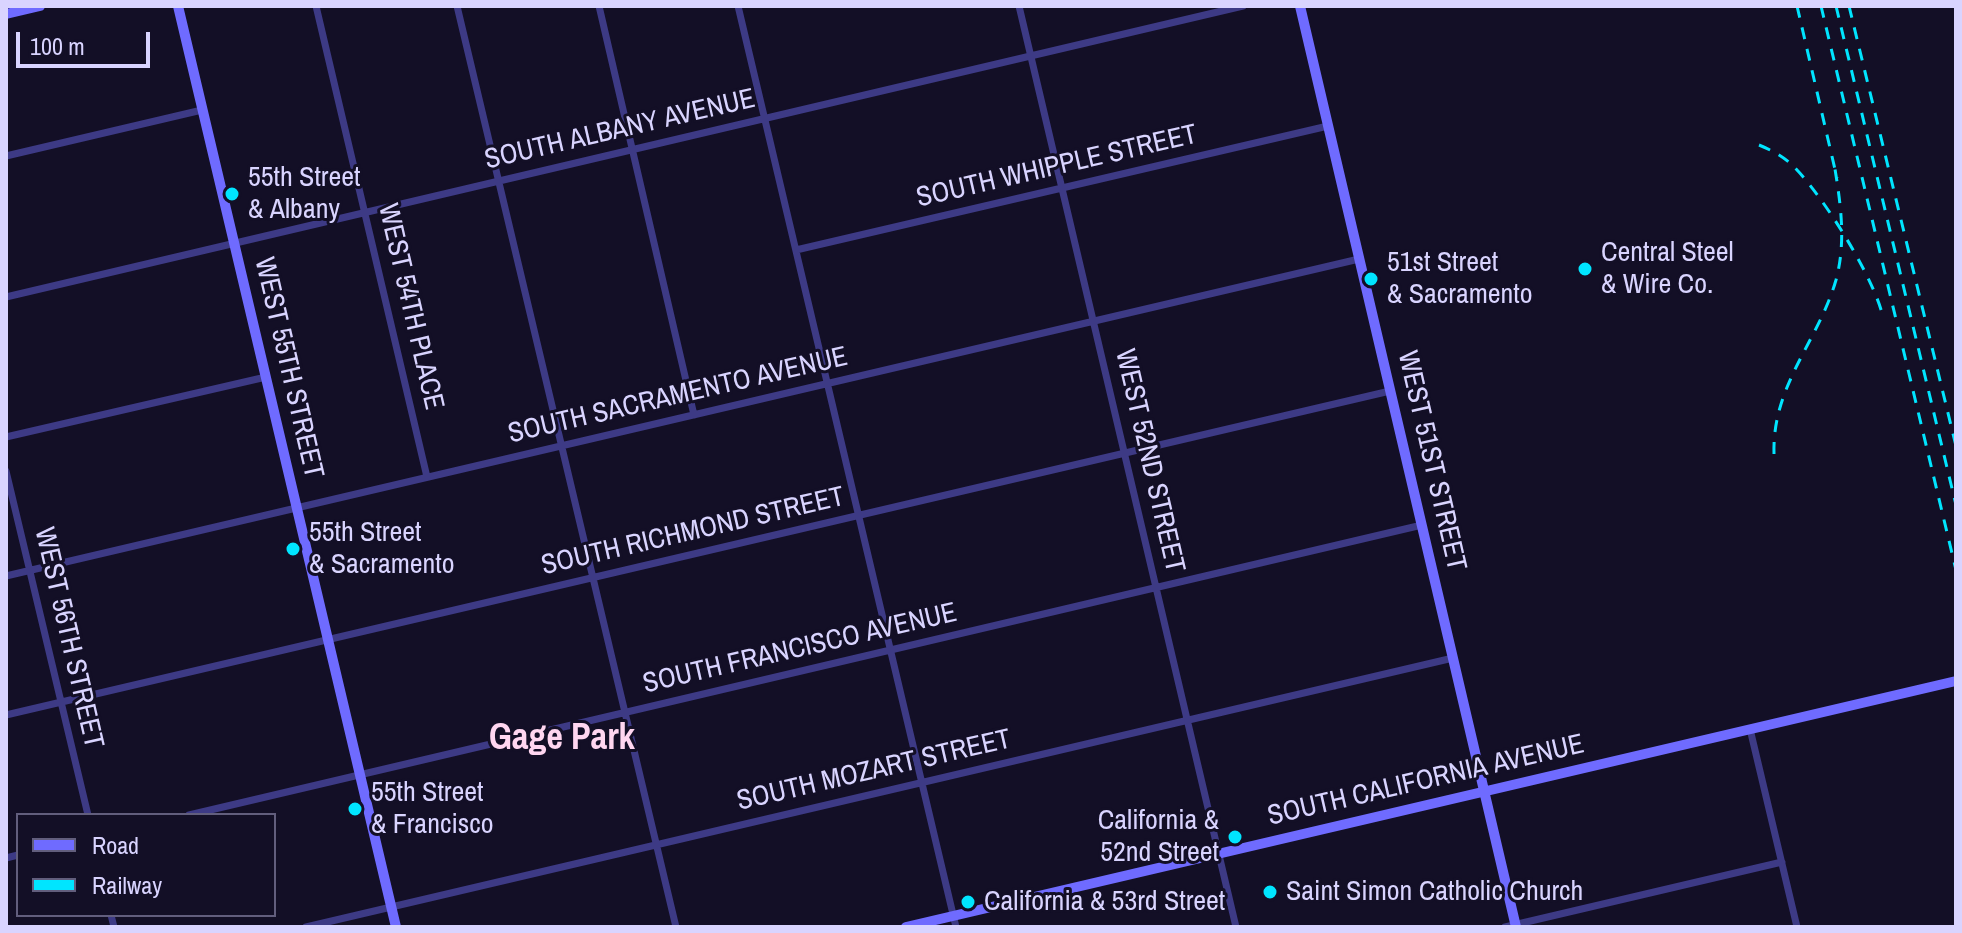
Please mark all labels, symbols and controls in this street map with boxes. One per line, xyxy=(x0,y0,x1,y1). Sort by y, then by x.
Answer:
scale bar xyxy=(20,16,154,66)
text: 100 m xyxy=(30,30,85,62)
street label: SOUTH ALBANY AVENUE xyxy=(482,83,758,177)
street label: SOUTH WHIPPLE STREET xyxy=(913,118,1201,216)
place label: 55th Street & Albany xyxy=(248,161,360,227)
marker: 55th Street & Albany xyxy=(223,185,241,203)
street label: WEST 54TH PLACE xyxy=(370,201,450,413)
place label: Central Steel & Wire Co. xyxy=(1601,236,1734,302)
place label: 51st Street & Sacramento xyxy=(1387,246,1532,312)
street label: WEST 55TH STREET xyxy=(246,254,330,482)
marker: Central Steel & Wire Co. xyxy=(1576,260,1594,278)
marker: 51st Street & Sacramento xyxy=(1362,270,1380,288)
street label: SOUTH SACRAMENTO AVENUE xyxy=(505,341,851,451)
street label: WEST 52ND STREET xyxy=(1107,346,1191,576)
street label: WEST 51ST STREET xyxy=(1389,348,1473,574)
street label: SOUTH RICHMOND STREET xyxy=(538,481,848,583)
place label: 55th Street & Sacramento xyxy=(309,516,454,582)
street label: WEST 56TH STREET xyxy=(26,524,110,752)
marker: 55th Street & Sacramento xyxy=(284,540,302,558)
street label: SOUTH FRANCISCO AVENUE xyxy=(640,597,960,701)
district label: Gage Park xyxy=(489,717,635,761)
street label: SOUTH MOZART STREET xyxy=(734,723,1014,819)
street label: SOUTH CALIFORNIA AVENUE xyxy=(1265,728,1587,834)
place label: 55th Street & Francisco xyxy=(371,776,493,842)
marker: 55th Street & Francisco xyxy=(346,800,364,818)
place label: California & 52nd Street xyxy=(1098,804,1219,870)
legend xyxy=(16,813,276,917)
marker: California & 52nd Street xyxy=(1226,828,1244,846)
text: Road xyxy=(92,829,139,861)
text: Railway xyxy=(92,869,162,901)
place label: Saint Simon Catholic Church xyxy=(1286,875,1583,909)
marker: Saint Simon Catholic Church xyxy=(1261,883,1279,901)
place label: California & 53rd Street xyxy=(984,885,1225,919)
marker: California & 53rd Street xyxy=(959,893,977,911)

